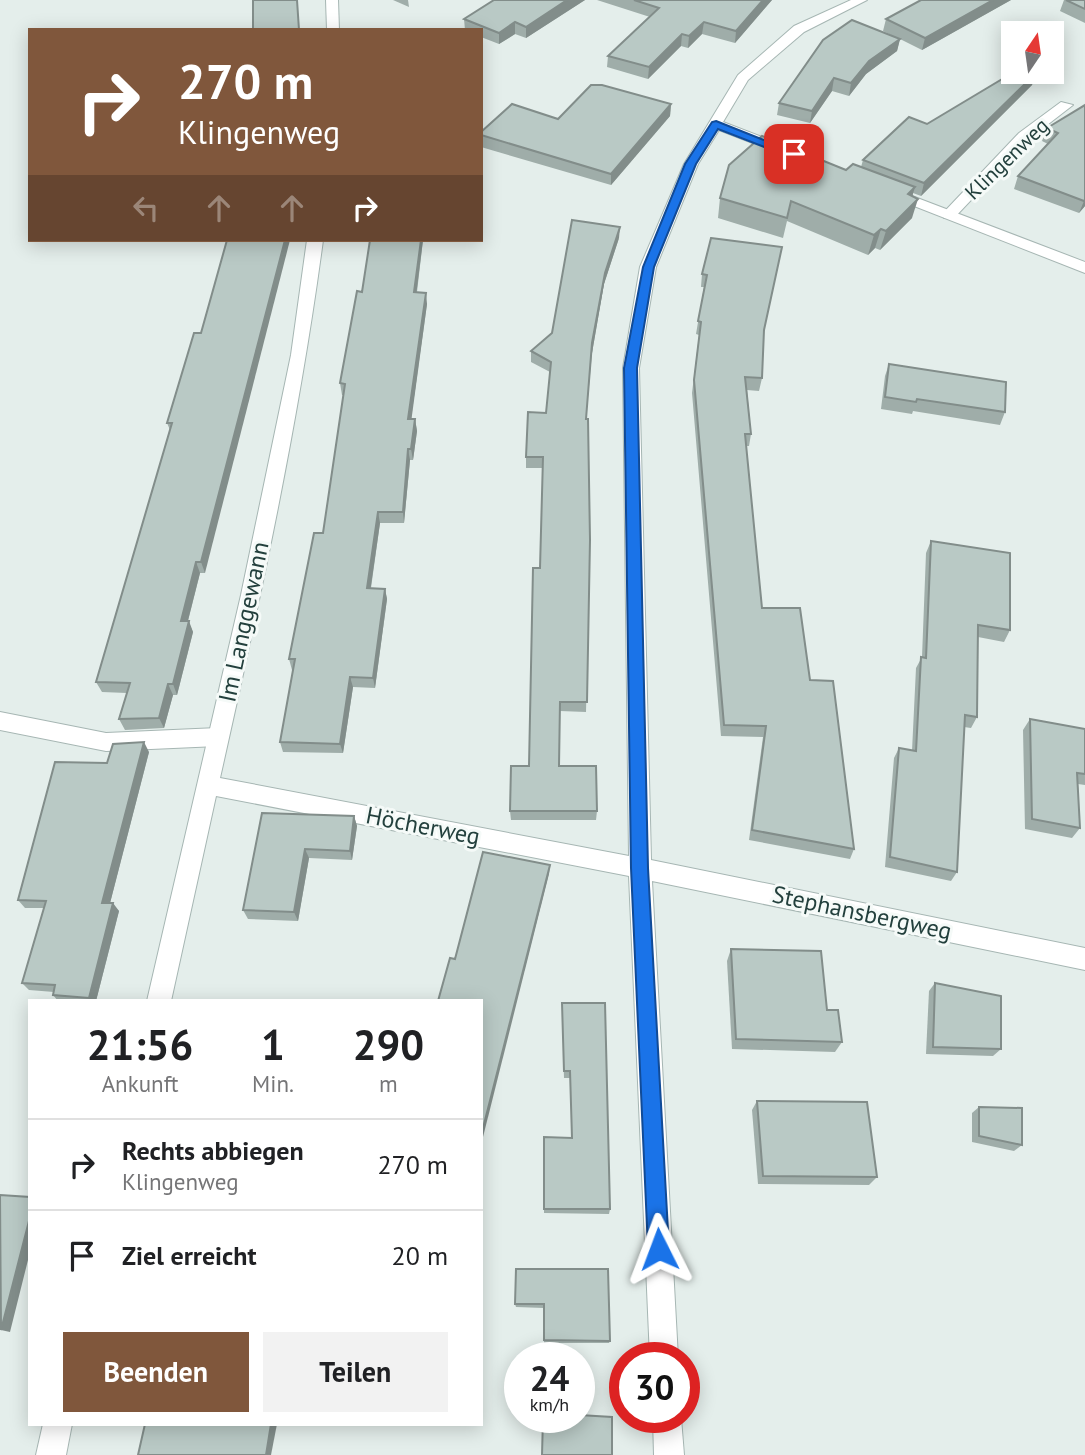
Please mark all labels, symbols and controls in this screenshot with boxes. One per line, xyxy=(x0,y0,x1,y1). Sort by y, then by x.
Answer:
north arrow xyxy=(1001,21,1064,84)
map controls xyxy=(1001,21,1064,84)
text: 270 m xyxy=(178,49,313,113)
icon: right xyxy=(63,56,154,147)
text: Klingenweg xyxy=(178,111,340,153)
street label: Klingenweg xyxy=(959,112,1054,205)
pin xyxy=(764,124,824,184)
icon: arrive xyxy=(775,135,813,173)
icon: left xyxy=(127,189,165,227)
icon: ahead xyxy=(200,189,238,227)
icon: ahead xyxy=(273,189,311,227)
icon: right xyxy=(346,189,384,227)
street label: Im Langgewann xyxy=(211,539,276,705)
street label: Höcherweg xyxy=(363,799,483,852)
street label: Stephansbergweg xyxy=(770,878,955,947)
text: 21:56 xyxy=(87,1017,193,1072)
text: 1 xyxy=(261,1017,285,1072)
text: 290 xyxy=(353,1017,424,1072)
text: Ankunft xyxy=(102,1069,178,1098)
text: Min. xyxy=(252,1069,294,1098)
text: m xyxy=(379,1069,398,1098)
text: Rechts abbiegen xyxy=(122,1134,304,1167)
icon: right xyxy=(63,1146,101,1184)
text: 270 m xyxy=(377,1148,448,1181)
text: Klingenweg xyxy=(122,1167,239,1196)
position arrow xyxy=(622,1212,696,1286)
icon: arrive xyxy=(63,1237,101,1275)
text: Ziel erreicht xyxy=(122,1239,257,1272)
text: 20 m xyxy=(392,1239,448,1272)
button: Beenden xyxy=(63,1332,249,1412)
button: Teilen xyxy=(263,1332,448,1412)
speed limit sign: 30 xyxy=(609,1342,700,1433)
text: 24 xyxy=(530,1355,569,1401)
text: km/h xyxy=(530,1393,569,1416)

